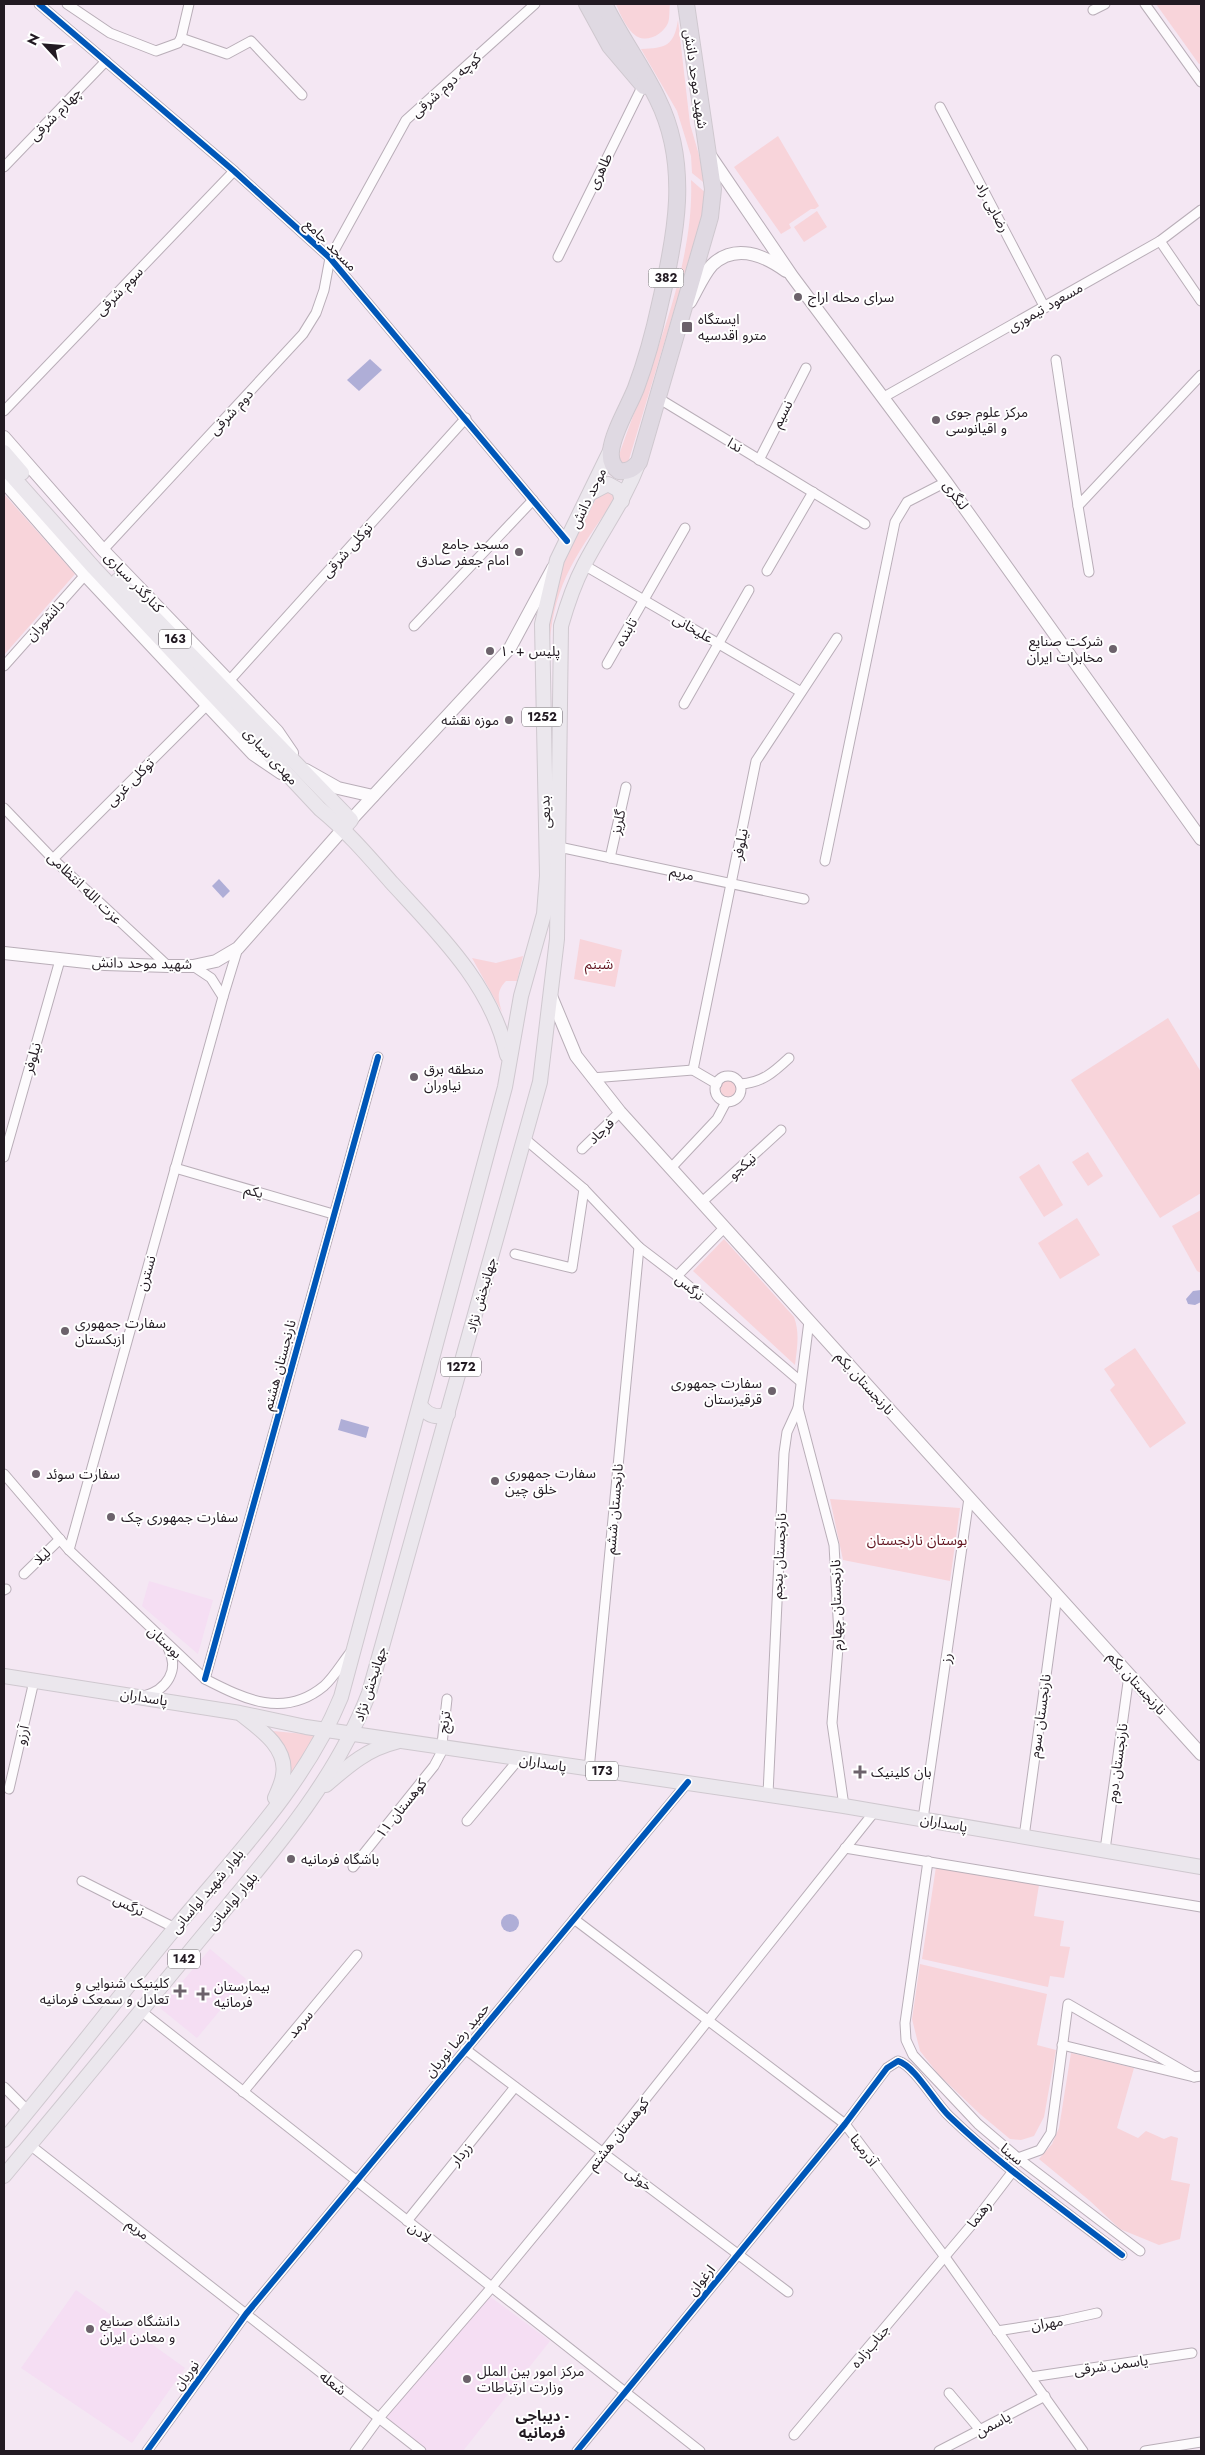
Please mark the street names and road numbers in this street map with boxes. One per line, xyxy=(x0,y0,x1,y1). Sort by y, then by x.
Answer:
street label: شهید موحد دانش xyxy=(679,28,713,130)
street label: کوچه دوم شرقی xyxy=(407,48,486,123)
street label: چهارم شرقی xyxy=(24,83,86,146)
street label: طاهری xyxy=(583,150,617,192)
street label: رضایی راد xyxy=(971,178,1015,236)
street label: مسجد جامع xyxy=(300,214,362,276)
street label: سوم شرقی xyxy=(91,262,148,321)
road number: 382 xyxy=(648,268,684,288)
street label: مسعود تیموری xyxy=(1004,277,1086,337)
street label: دوم شرقی xyxy=(204,384,259,440)
street label: نسیم xyxy=(767,396,798,432)
street label: ندا xyxy=(724,433,747,457)
street label: موحد دانش xyxy=(565,464,611,532)
street label: لنگری xyxy=(939,476,973,514)
street label: توکلی شرقی xyxy=(317,518,377,582)
street label: کنارگذر سباری xyxy=(100,547,168,617)
street label: دانشوران xyxy=(21,594,69,645)
street label: علیخانی xyxy=(669,608,717,648)
street label: تابنده xyxy=(610,614,642,650)
road number: 163 xyxy=(159,630,191,648)
road number: 1252 xyxy=(522,708,562,726)
street label: مهدی سباری xyxy=(239,723,303,789)
street label: توکلی غربی xyxy=(101,753,159,811)
street label: بدیعی xyxy=(534,795,556,829)
street label: گلریز xyxy=(605,808,630,837)
street label: نیلوفر xyxy=(727,826,753,862)
street label: عزت الله انتظامی xyxy=(43,847,127,929)
street label: مریم xyxy=(668,861,696,886)
street label: شهید موحد دانش xyxy=(92,952,192,974)
street label: نیلوفر xyxy=(18,1040,46,1077)
street label: فرجاد xyxy=(583,1113,619,1149)
street label: نیکجو xyxy=(724,1148,761,1184)
street label: یکم xyxy=(242,1179,266,1204)
street label: نسترن xyxy=(131,1253,161,1293)
street label: جهانبخش نژاد xyxy=(461,1255,501,1335)
street label: نرگس xyxy=(671,1269,709,1305)
street label: نارنجستان هشتم xyxy=(257,1317,302,1413)
street label: نارنجستان یکم xyxy=(830,1347,899,1420)
road number: 1272 xyxy=(441,1358,481,1376)
street label: نارنجستان ششم xyxy=(600,1463,629,1555)
street label: نارنجستان پنجم xyxy=(767,1512,792,1600)
street label: لیلا xyxy=(29,1543,55,1569)
street label: نارنجستان چهارم xyxy=(825,1559,848,1651)
street label: بوستان xyxy=(143,1621,187,1663)
street label: جهانبخش نژاد xyxy=(348,1644,392,1724)
street label: نارنجستان یکم xyxy=(1102,1647,1171,1720)
street label: رز xyxy=(935,1652,957,1665)
street label: نارنجستان سوم xyxy=(1024,1672,1057,1759)
street label: پاسداران xyxy=(119,1683,169,1711)
street label: ترنج xyxy=(433,1710,456,1734)
street label: آرزو xyxy=(10,1722,34,1747)
street label: نارنجستان دوم xyxy=(1102,1722,1133,1804)
street label: پاسداران xyxy=(518,1749,568,1777)
road number: 173 xyxy=(586,1762,618,1780)
street label: کوهستان ١١ xyxy=(371,1774,431,1842)
street label: پاسداران xyxy=(919,1809,969,1837)
street label: بلوار شهید لواسانی xyxy=(166,1844,249,1938)
street label: بلوار لواسانی xyxy=(202,1868,262,1934)
street label: نرگس xyxy=(110,1889,148,1921)
road number: 142 xyxy=(168,1950,200,1968)
street label: حمید رضا نوریان xyxy=(420,1998,494,2082)
street label: سرمد xyxy=(282,2006,318,2042)
street label: کوهستان هشتم xyxy=(582,2093,655,2175)
street label: آذرمینا xyxy=(845,2130,883,2171)
street label: زردار xyxy=(445,2138,477,2171)
street label: سینا xyxy=(996,2138,1028,2170)
street label: خوئی xyxy=(621,2162,657,2196)
street label: رهنما xyxy=(962,2196,996,2232)
street label: مریم xyxy=(122,2214,154,2245)
street label: لادن xyxy=(404,2217,436,2247)
street label: ارغوان xyxy=(682,2260,720,2300)
street label: مهران xyxy=(1029,2311,1065,2335)
street label: جناب‌زاده xyxy=(846,2320,894,2372)
street label: یاسمن شرقى xyxy=(1073,2350,1149,2380)
street label: نوریان xyxy=(168,2356,204,2394)
street label: شعله xyxy=(315,2366,351,2400)
street label: یاسمن xyxy=(972,2406,1014,2442)

